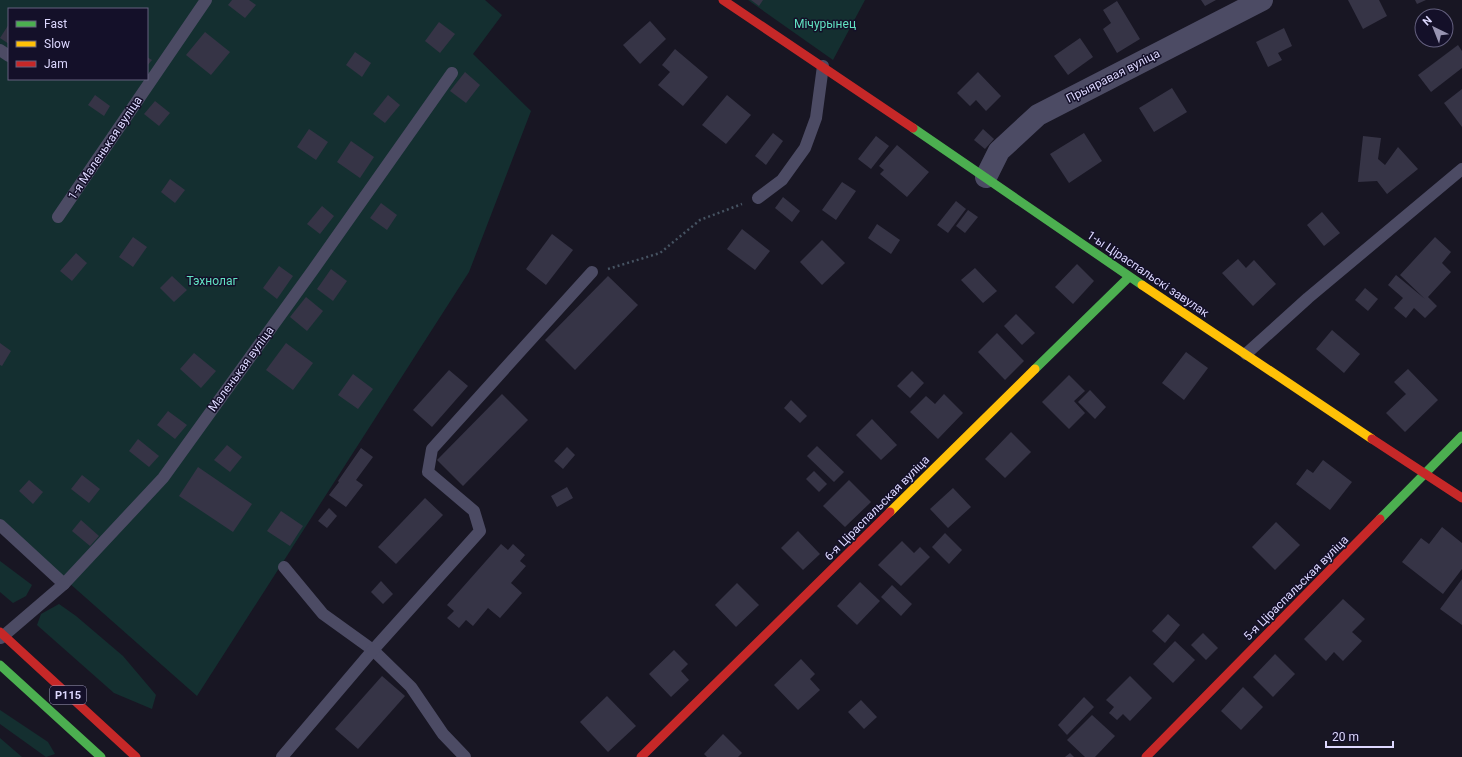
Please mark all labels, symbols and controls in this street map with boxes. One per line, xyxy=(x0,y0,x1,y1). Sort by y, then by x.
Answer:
legend xyxy=(8,8,148,80)
north arrow xyxy=(1414,8,1454,48)
text: N xyxy=(1420,13,1435,28)
text: Fast xyxy=(44,17,67,31)
park label: Мічурынец xyxy=(794,17,856,31)
text: Slow xyxy=(44,37,70,51)
street label: Прыяравая вуліца xyxy=(1064,46,1162,106)
text: Jam xyxy=(44,57,68,71)
street label: 1-я Маленькая вуліца xyxy=(65,94,145,202)
street label: 1-ы Ціраспальскі завулак xyxy=(1084,228,1212,320)
park label: Тэхнолаг xyxy=(187,274,237,288)
street label: Маленькая вуліца xyxy=(205,324,277,414)
street label: 6-я Ціраспальская вуліца xyxy=(822,453,932,563)
street label: 5-я Ціраспальская вуліца xyxy=(1241,533,1351,643)
road number: Р115 xyxy=(50,686,86,704)
scale bar xyxy=(1326,723,1393,749)
text: 20 m xyxy=(1332,730,1359,744)

